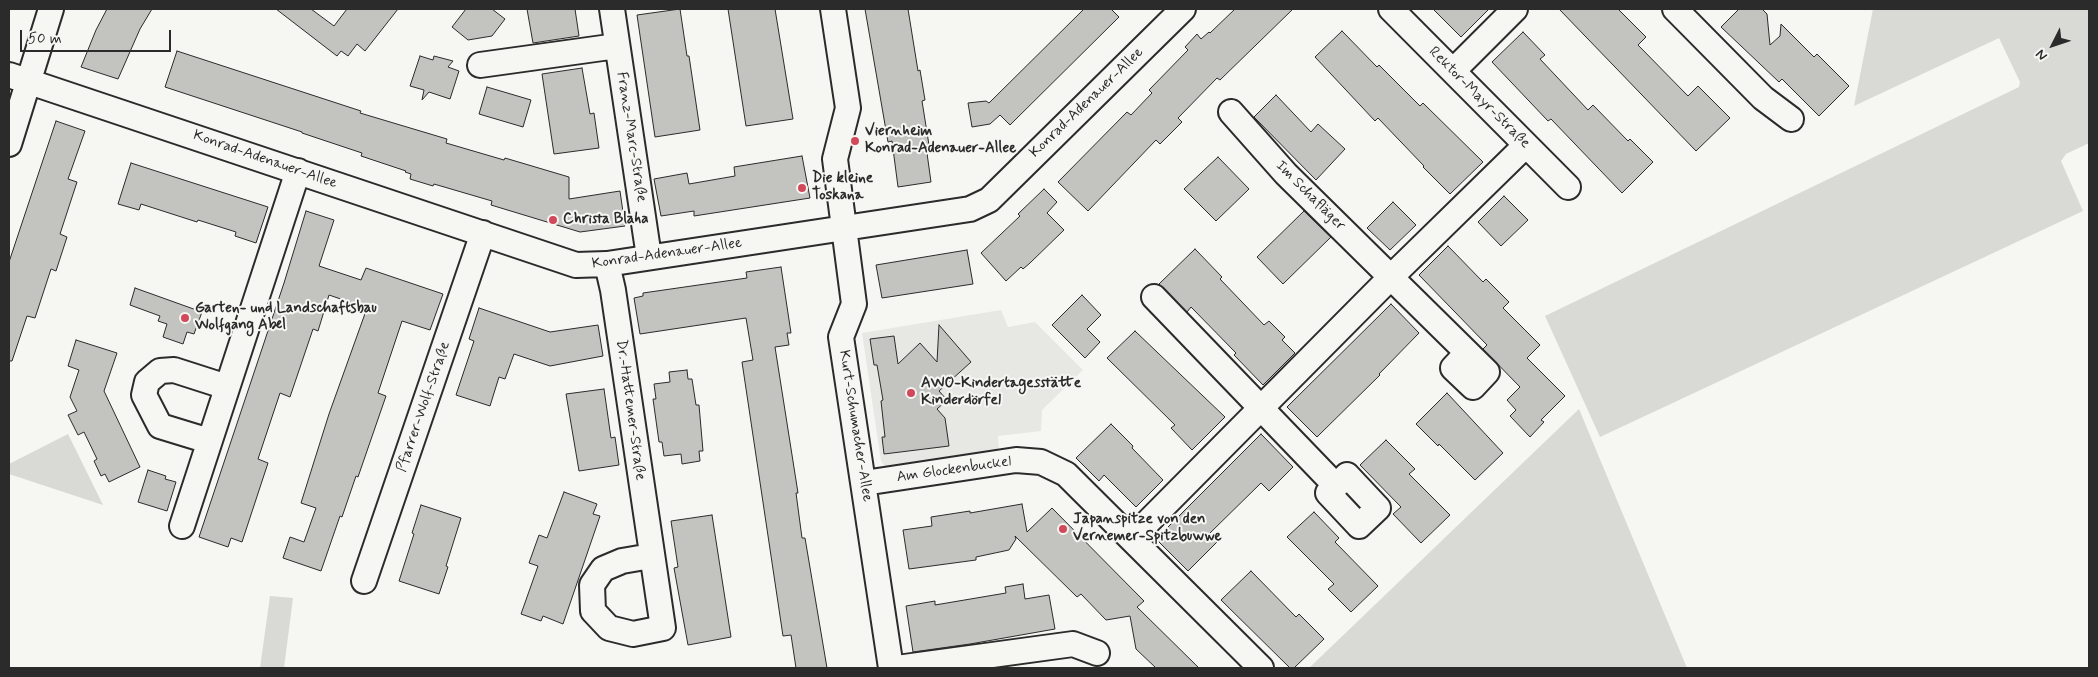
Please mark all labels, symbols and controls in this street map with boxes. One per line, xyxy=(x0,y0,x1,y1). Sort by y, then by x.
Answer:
scale bar xyxy=(22,20,174,52)
north arrow xyxy=(2028,20,2078,70)
text: 50 m xyxy=(28,29,62,49)
street label: Rektor-Mayr-Straße xyxy=(1424,43,1534,153)
street label: Konrad-Adenauer-Allee xyxy=(1026,44,1148,162)
text: N xyxy=(2032,45,2052,64)
street label: Franz-Marc-Straße xyxy=(612,71,650,203)
place label: Viernheim Konrad-Adenauer-Allee xyxy=(865,123,1016,158)
street label: Konrad-Adenauer-Allee xyxy=(190,127,340,193)
marker: Viernheim Konrad-Adenauer-Allee xyxy=(849,135,861,147)
street label: Im Schafläger xyxy=(1271,157,1349,235)
place label: Die kleine Toskana xyxy=(812,170,873,205)
marker: Die kleine Toskana xyxy=(796,182,808,194)
place label: Christa Blaha xyxy=(563,211,649,229)
marker: Christa Blaha xyxy=(547,214,559,226)
street label: Konrad-Adenauer-Allee xyxy=(591,235,743,273)
place label: Garten- und Landschaftsbau Wolfgang Abel xyxy=(195,300,377,335)
marker: Garten- und Landschaftsbau Wolfgang Abel xyxy=(179,312,191,324)
street label: Dr.-Hattemer-Straße xyxy=(611,338,649,482)
street label: Pfarrer-Wolf-Straße xyxy=(393,339,455,475)
street label: Kurt-Schumacher-Allee xyxy=(834,349,876,503)
place label: AWO-Kindertagesstätte Kinderdörfel xyxy=(921,375,1081,410)
marker: AWO-Kindertagesstätte Kinderdörfel xyxy=(905,387,917,399)
street label: Am Glockenbuckel xyxy=(895,453,1013,487)
place label: Japanspitze von den Vernemer-Spitzbuwwe xyxy=(1073,511,1222,546)
marker: Japanspitze von den Vernemer-Spitzbuwwe xyxy=(1057,523,1069,535)

